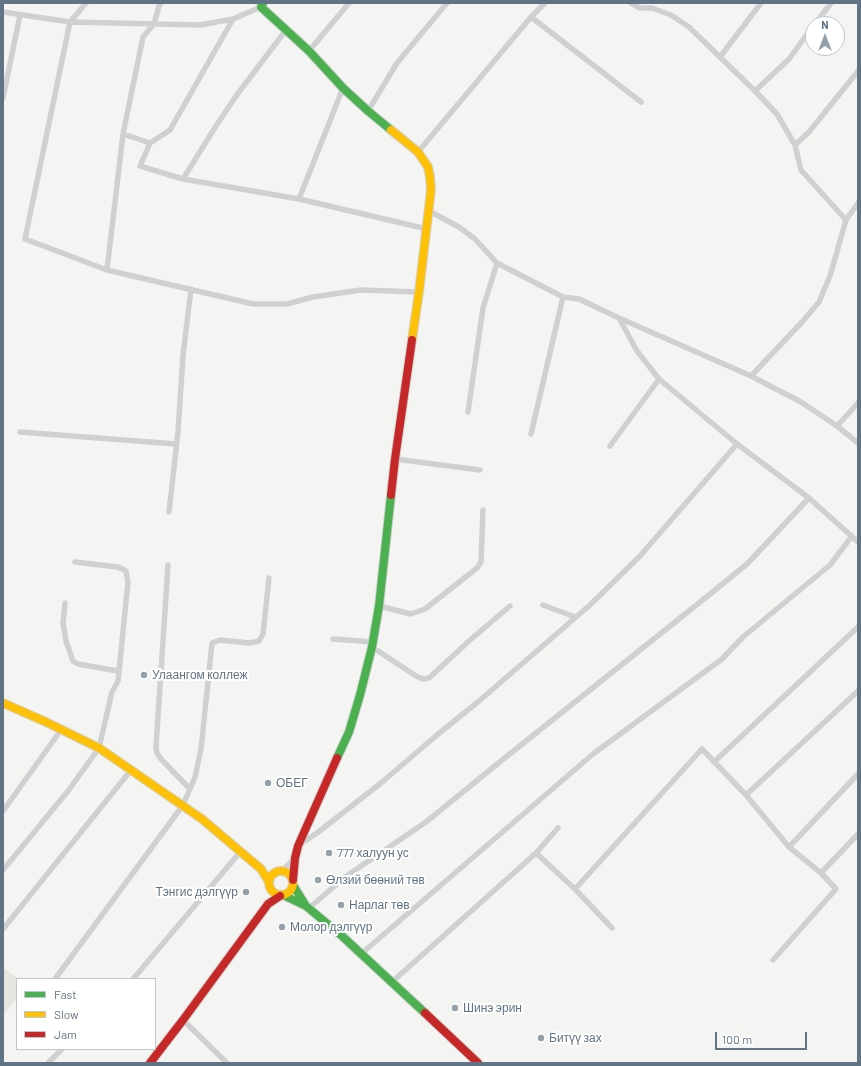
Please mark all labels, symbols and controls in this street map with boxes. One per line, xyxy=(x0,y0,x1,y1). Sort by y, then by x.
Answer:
north arrow xyxy=(805,16,845,56)
text: N xyxy=(821,18,829,31)
place label: Улаангом коллеж xyxy=(152,668,248,682)
marker: Улаангом коллеж xyxy=(139,670,149,680)
place label: ОБЕГ xyxy=(276,776,308,790)
marker: ОБЕГ xyxy=(263,778,273,788)
place label: 777 халуун ус xyxy=(337,846,409,860)
marker: 777 халуун ус xyxy=(324,848,334,858)
place label: Өлзий бөөний төв xyxy=(326,873,425,887)
marker: Өлзий бөөний төв xyxy=(313,875,323,885)
place label: Тэнгис дэлгүүр xyxy=(155,885,238,899)
marker: Тэнгис дэлгүүр xyxy=(241,887,251,897)
place label: Нарлаг төв xyxy=(349,898,410,912)
marker: Нарлаг төв xyxy=(336,900,346,910)
place label: Молор дэлгүүр xyxy=(290,920,372,934)
marker: Молор дэлгүүр xyxy=(277,922,287,932)
legend xyxy=(16,978,156,1050)
text: Fast xyxy=(54,987,77,1001)
place label: Шинэ эрин xyxy=(463,1001,522,1015)
marker: Шинэ эрин xyxy=(450,1003,460,1013)
text: Slow xyxy=(54,1007,79,1021)
scale bar xyxy=(717,1024,809,1050)
text: Jam xyxy=(54,1027,77,1041)
place label: Битүү зах xyxy=(549,1031,602,1045)
text: 100 m xyxy=(722,1032,752,1046)
marker: Битүү зах xyxy=(536,1033,546,1043)

